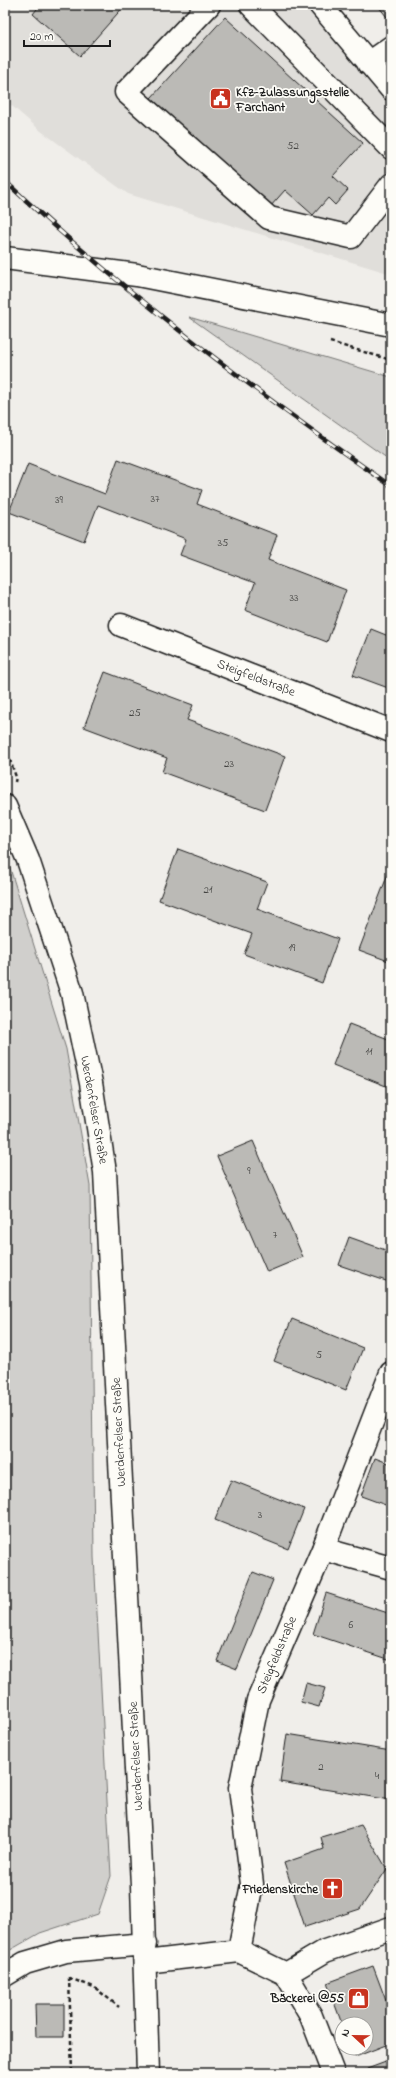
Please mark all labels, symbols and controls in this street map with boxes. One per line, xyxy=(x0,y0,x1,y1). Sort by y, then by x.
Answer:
scale bar xyxy=(24,22,110,48)
text: 20 m xyxy=(30,28,53,46)
place label: Kfz-Zulassungsstelle Farchant xyxy=(235,83,350,117)
public building icon: Kfz-Zulassungsstelle Farchant xyxy=(207,86,233,112)
house number: 52 xyxy=(287,138,299,154)
house number: 37 xyxy=(150,491,160,507)
house number: 39 xyxy=(55,492,64,508)
house number: 35 xyxy=(218,535,228,551)
house number: 33 xyxy=(289,590,299,606)
street label: Steigfeldstraße xyxy=(214,654,298,703)
house number: 25 xyxy=(129,705,141,721)
house number: 23 xyxy=(224,756,234,772)
house number: 21 xyxy=(204,882,213,898)
house number: 19 xyxy=(289,940,296,956)
house number: 11 xyxy=(366,1044,373,1060)
street label: Werdenfelser Straße xyxy=(75,1054,113,1166)
house number: 9 xyxy=(247,1163,251,1179)
house number: 7 xyxy=(273,1227,278,1243)
house number: 5 xyxy=(316,1347,322,1363)
street label: Werdenfelser Straße xyxy=(107,1377,131,1487)
house number: 3 xyxy=(258,1507,263,1523)
street label: Steigfeldstraße xyxy=(252,1613,303,1697)
house number: 6 xyxy=(349,1617,354,1633)
street label: Werdenfelser Straße xyxy=(124,1701,148,1811)
house number: 2 xyxy=(318,1759,324,1775)
house number: 4 xyxy=(375,1768,380,1784)
church icon: Friedenskirche xyxy=(320,1876,346,1902)
place label: Friedenskirche xyxy=(241,1880,319,1899)
shop icon: Bäckerei @55 xyxy=(346,1985,372,2011)
place label: Bäckerei @55 xyxy=(269,1989,345,2008)
north arrow xyxy=(334,2016,374,2056)
text: N xyxy=(337,2026,354,2039)

